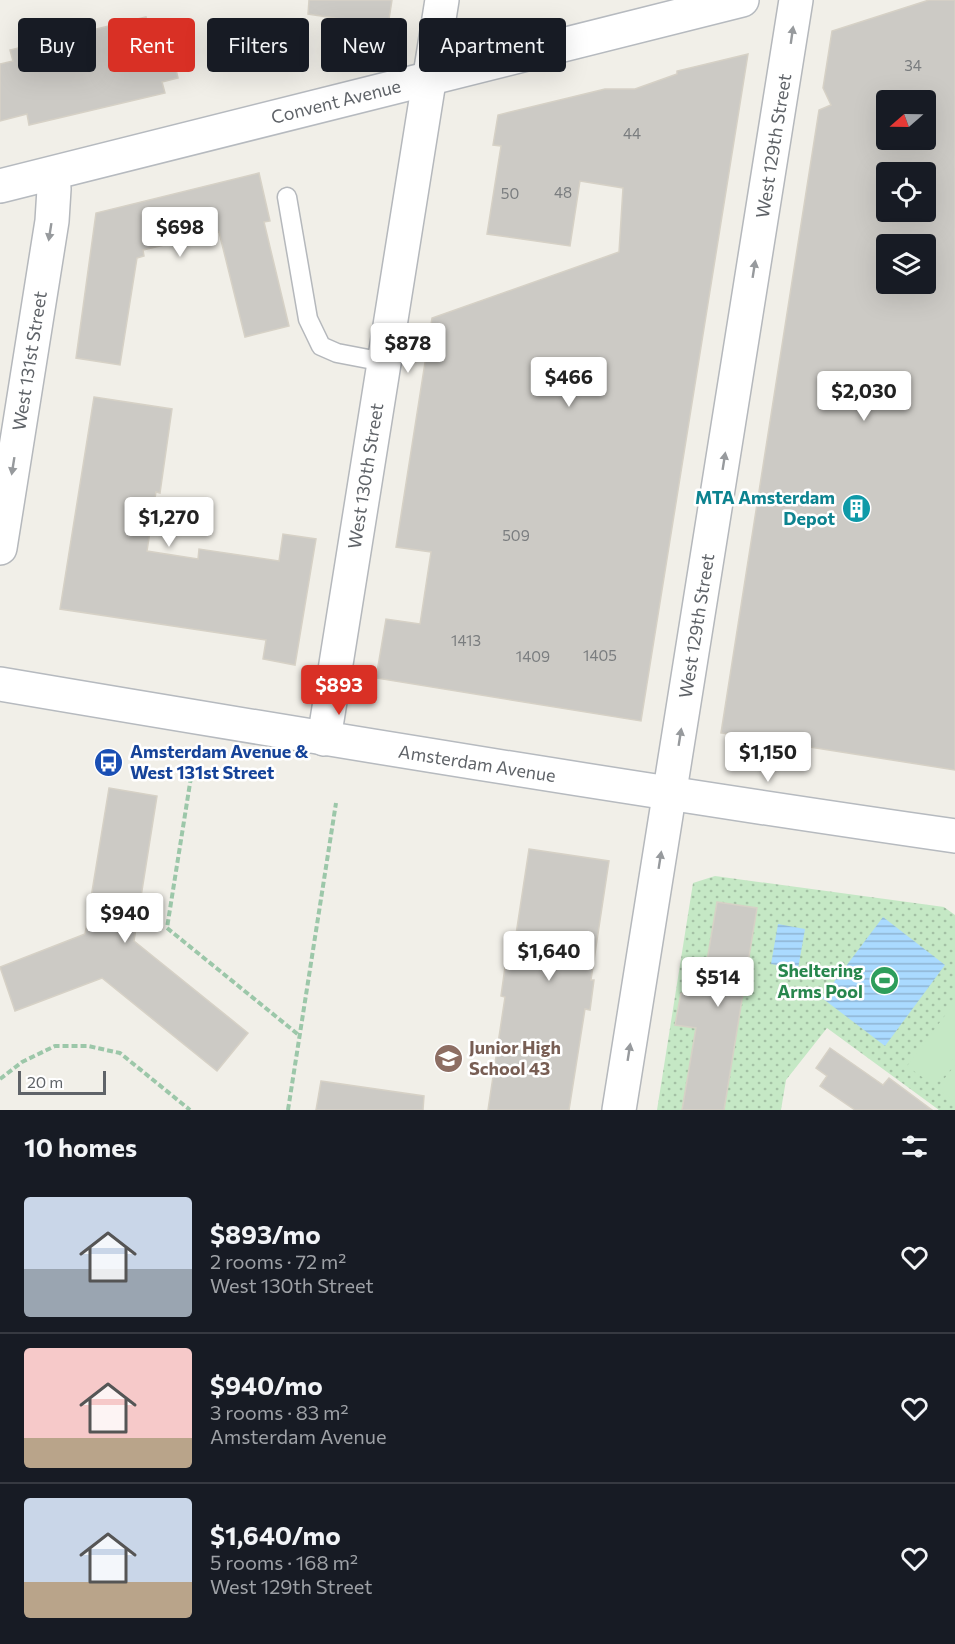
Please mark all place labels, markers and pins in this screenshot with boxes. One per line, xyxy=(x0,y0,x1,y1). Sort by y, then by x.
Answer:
pin: $698 xyxy=(144,207,216,258)
pin: $878 xyxy=(372,323,444,374)
pin: $466 xyxy=(533,357,605,408)
pin: $2,030 xyxy=(815,371,913,422)
place label: MTA Amsterdam Depot xyxy=(695,486,835,529)
building icon: MTA Amsterdam Depot xyxy=(840,492,872,524)
pin: $1,270 xyxy=(120,497,218,548)
pin: $893 xyxy=(303,665,375,716)
pin: $1,150 xyxy=(719,732,817,783)
place label: Amsterdam Avenue & West 131st Street xyxy=(130,740,309,783)
bus stop icon: Amsterdam Avenue & West 131st Street xyxy=(93,746,125,778)
pin: $940 xyxy=(89,893,161,944)
pin: $1,640 xyxy=(500,931,598,982)
pin: $514 xyxy=(682,957,754,1008)
place label: Sheltering Arms Pool xyxy=(777,959,863,1002)
sports icon: Sheltering Arms Pool xyxy=(868,965,900,997)
place label: Junior High School 43 xyxy=(469,1036,561,1079)
school or university icon: Junior High School 43 xyxy=(432,1042,464,1074)

